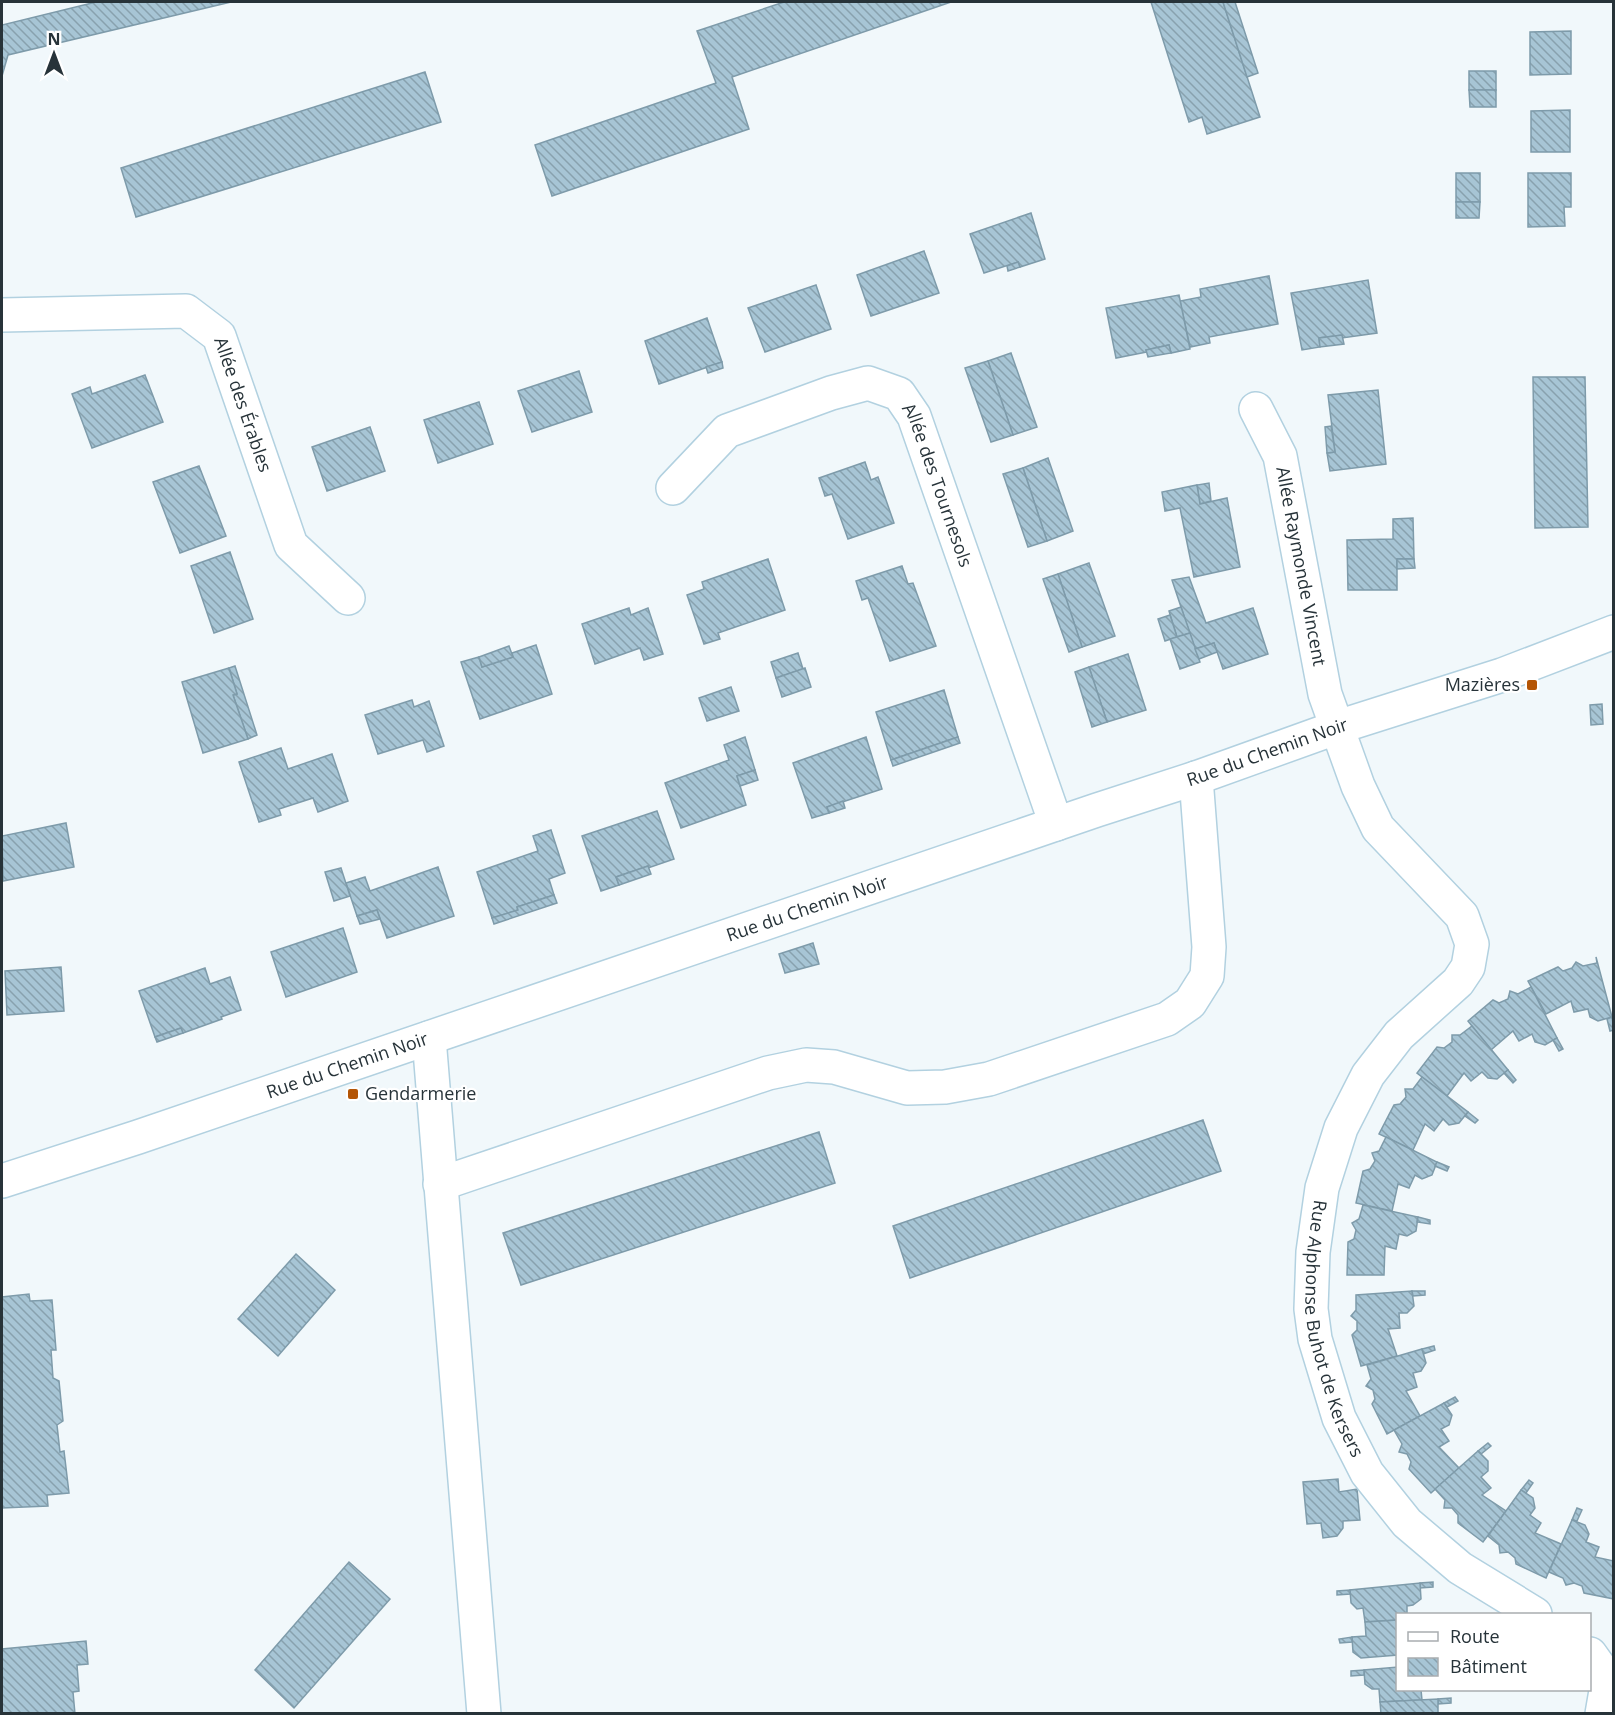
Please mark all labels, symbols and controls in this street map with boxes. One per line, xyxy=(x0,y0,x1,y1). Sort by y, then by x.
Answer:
north arrow xyxy=(24,24,84,84)
text: N xyxy=(47,28,61,50)
street label: Allée des Érables xyxy=(209,334,278,475)
street label: Allée des Tournesols xyxy=(897,398,979,570)
street label: Allée Raymonde Vincent xyxy=(1271,464,1332,668)
place label: Mazières xyxy=(1445,672,1520,696)
marker: Mazières xyxy=(1525,678,1539,692)
street label: Rue du Chemin Noir xyxy=(1184,711,1351,791)
street label: Rue du Chemin Noir xyxy=(723,869,892,947)
street label: Rue du Chemin Noir xyxy=(263,1026,432,1103)
place label: Gendarmerie xyxy=(365,1081,476,1105)
marker: Gendarmerie xyxy=(346,1087,360,1101)
street label: Rue Alphonse Buhot de Kersers xyxy=(1300,1199,1370,1461)
legend xyxy=(1396,1613,1591,1691)
text: Route xyxy=(1450,1624,1500,1648)
text: Bâtiment xyxy=(1450,1654,1527,1678)

